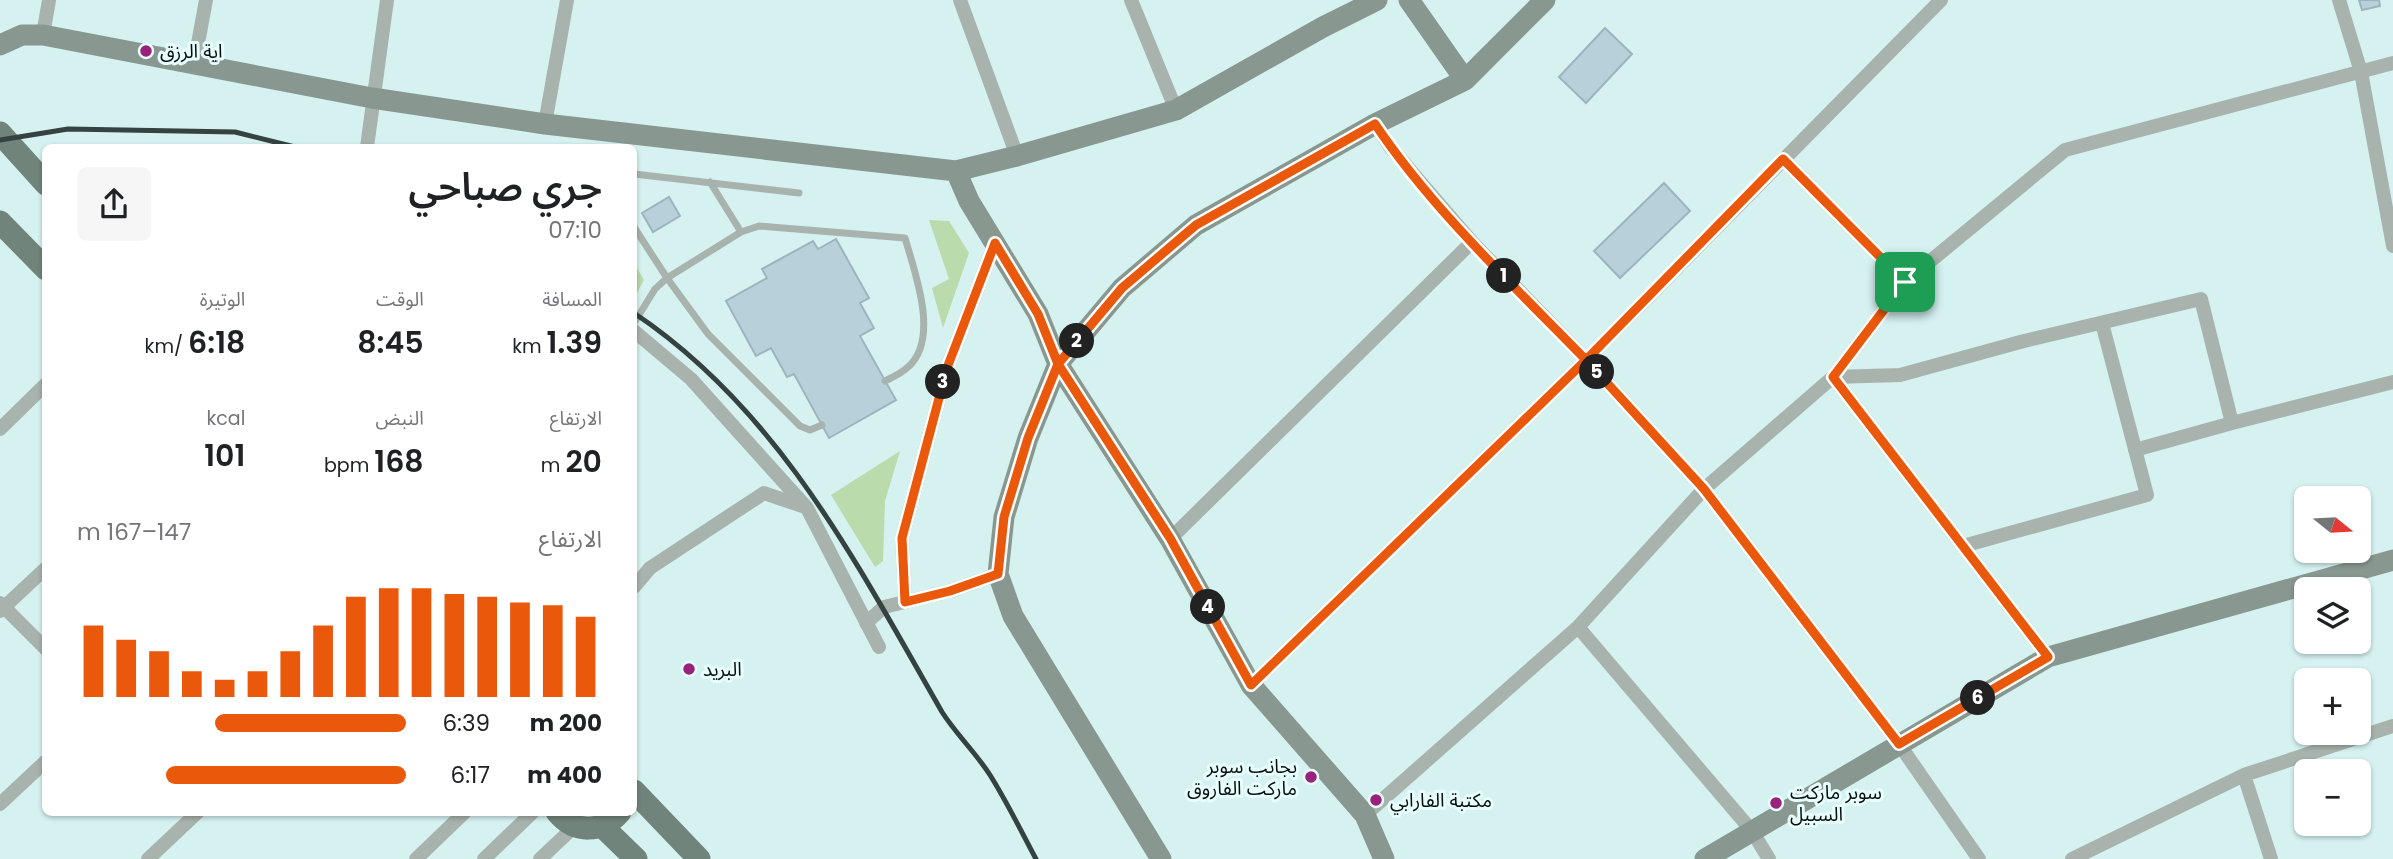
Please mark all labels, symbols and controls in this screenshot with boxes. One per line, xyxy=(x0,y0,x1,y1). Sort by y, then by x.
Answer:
place label: اية الرزق xyxy=(160,38,223,65)
marker: اية الرزق xyxy=(138,43,154,59)
text: جري صباحي xyxy=(408,160,602,213)
button: share xyxy=(77,167,151,241)
text: 07:10 xyxy=(548,214,602,246)
pin xyxy=(1875,252,1935,312)
pin: 1 xyxy=(1486,258,1522,294)
text: 1 xyxy=(1500,262,1507,289)
icon: arrive xyxy=(1886,263,1924,301)
text: الوتيرة xyxy=(200,286,245,313)
text: الوقت xyxy=(376,286,424,313)
text: المسافة xyxy=(542,286,602,313)
text: 6:18 xyxy=(188,321,245,364)
text: 8:45 xyxy=(357,321,424,364)
text: 1.39 xyxy=(547,321,602,364)
pin: 2 xyxy=(1060,324,1094,358)
text: 2 xyxy=(1071,327,1082,354)
text: /km xyxy=(145,333,188,360)
text: km xyxy=(512,333,547,360)
pin: 5 xyxy=(1580,354,1614,390)
text: 5 xyxy=(1590,358,1603,385)
pin: 3 xyxy=(926,364,960,400)
text: 3 xyxy=(937,368,948,395)
text: kcal xyxy=(207,405,245,432)
text: النبض xyxy=(375,405,424,432)
text: الارتفاع xyxy=(550,405,602,432)
text: 101 xyxy=(204,434,245,477)
text: 168 xyxy=(374,440,424,483)
text: 20 xyxy=(565,440,602,483)
text: bpm xyxy=(324,452,374,479)
text: m xyxy=(541,452,565,479)
north arrow xyxy=(2294,486,2371,564)
map controls xyxy=(2294,486,2371,836)
text: 147–167 m xyxy=(77,516,191,548)
text: الارتفاع xyxy=(539,523,602,555)
button: layers xyxy=(2294,577,2371,654)
pin: 4 xyxy=(1190,590,1226,624)
text: 4 xyxy=(1201,593,1214,620)
place label: البريد xyxy=(703,656,742,683)
marker: البريد xyxy=(681,661,697,677)
button: + xyxy=(2294,668,2371,745)
pin: 6 xyxy=(1960,680,1996,716)
text: 6 xyxy=(1971,684,1984,711)
text: 6:39 xyxy=(442,707,490,739)
text: 200 m xyxy=(530,707,602,739)
place label: بجانب سوبر ماركت الفاروق xyxy=(1187,753,1297,802)
text: 6:17 xyxy=(451,759,490,791)
text: 400 m xyxy=(527,759,602,791)
button: − xyxy=(2294,759,2371,836)
marker: بجانب سوبر ماركت الفاروق xyxy=(1303,769,1319,785)
place label: سوبر ماركت السبيل xyxy=(1790,779,1882,828)
place label: مكتبة الفارابي xyxy=(1390,787,1492,815)
marker: مكتبة الفارابي xyxy=(1368,792,1384,808)
marker: سوبر ماركت السبيل xyxy=(1768,795,1784,811)

